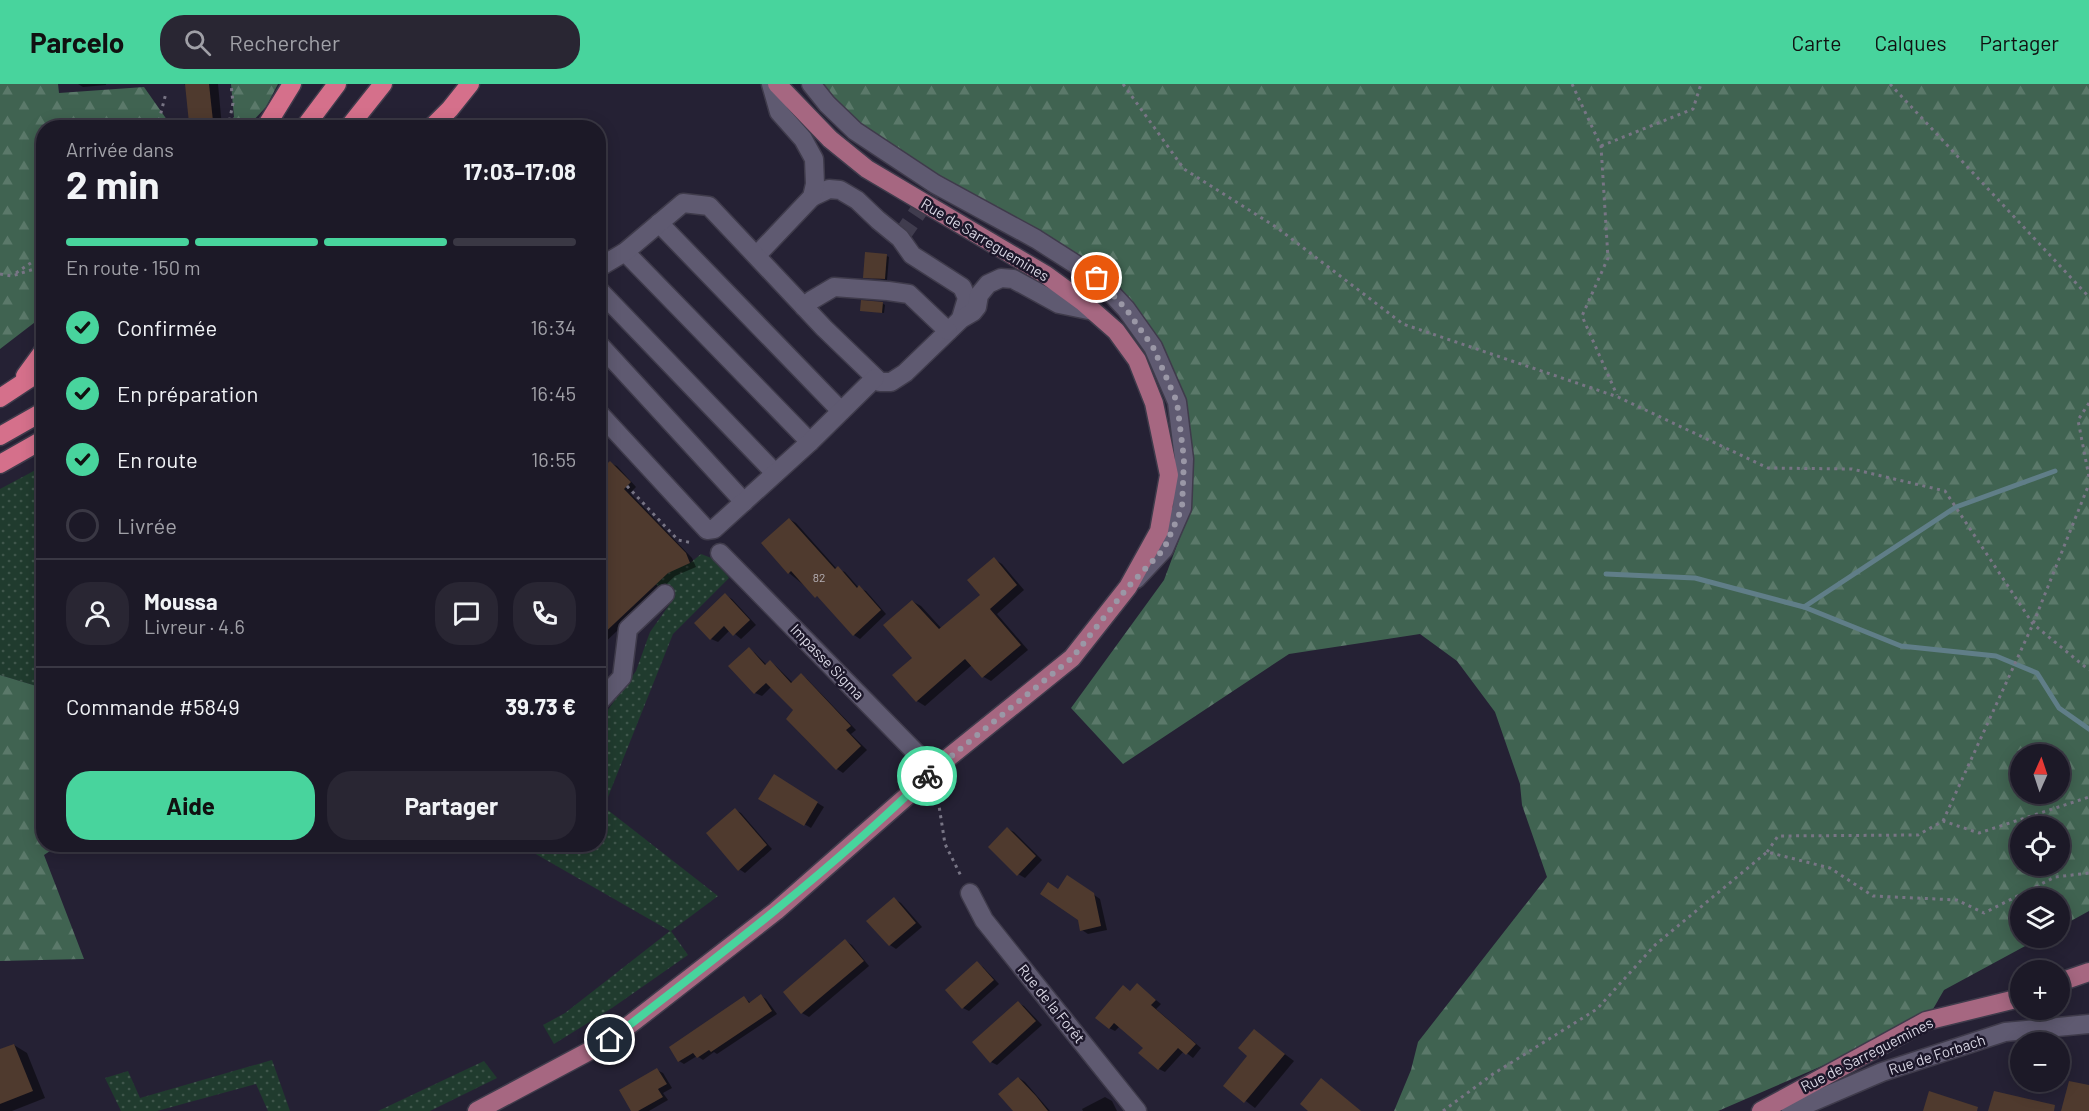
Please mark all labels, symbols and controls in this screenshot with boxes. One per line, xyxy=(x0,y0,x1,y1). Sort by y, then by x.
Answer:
search box xyxy=(160,15,580,69)
text: Parcelo xyxy=(30,25,124,59)
icon: search xyxy=(181,26,214,59)
text: Rechercher xyxy=(229,29,340,55)
text: Carte xyxy=(1792,30,1841,55)
text: Calques xyxy=(1874,30,1947,55)
text: Partager xyxy=(1980,30,2059,55)
text: Arrivée dans xyxy=(66,137,174,161)
text: 17:03–17:08 xyxy=(463,158,576,184)
text: 2 min xyxy=(66,160,159,207)
street label: Rue de Sarreguemines xyxy=(918,194,1053,284)
pin xyxy=(1071,252,1122,303)
text: En route · 150 m xyxy=(66,255,201,279)
icon: bag xyxy=(1080,261,1113,294)
icon: check xyxy=(66,311,99,344)
text: Confirmée xyxy=(117,314,217,340)
text: 16:34 xyxy=(531,315,576,339)
icon: check xyxy=(66,377,99,410)
text: En préparation xyxy=(117,380,258,406)
text: 16:45 xyxy=(531,381,576,405)
icon: check xyxy=(66,443,99,476)
text: En route xyxy=(117,446,198,472)
text: 16:55 xyxy=(531,447,576,471)
text: Livrée xyxy=(117,512,177,538)
house number: 82 xyxy=(813,570,825,584)
button: person xyxy=(66,582,129,645)
button: chat xyxy=(435,582,498,645)
button: phone xyxy=(513,582,576,645)
text: Moussa xyxy=(144,588,218,614)
text: Livreur · 4.6 xyxy=(144,614,245,638)
street label: Impasse Sigma xyxy=(787,620,868,703)
text: Commande #5849 xyxy=(66,693,240,719)
text: 39.73 € xyxy=(505,693,576,719)
north arrow xyxy=(2010,744,2070,804)
map controls xyxy=(2010,744,2070,1092)
courier xyxy=(897,746,957,806)
icon: bike xyxy=(911,760,944,793)
button: Aide xyxy=(66,771,315,840)
button: Partager xyxy=(327,771,576,840)
button: locate xyxy=(2010,816,2070,876)
button: layers xyxy=(2010,888,2070,948)
street label: Rue de la Forêt xyxy=(1014,960,1089,1046)
button: + xyxy=(2010,960,2070,1020)
street label: Rue de Sarreguemines xyxy=(1797,1013,1936,1095)
pin xyxy=(584,1014,635,1065)
icon: home xyxy=(593,1023,626,1056)
street label: Rue de Forbach xyxy=(1886,1030,1987,1078)
button: − xyxy=(2010,1032,2070,1092)

